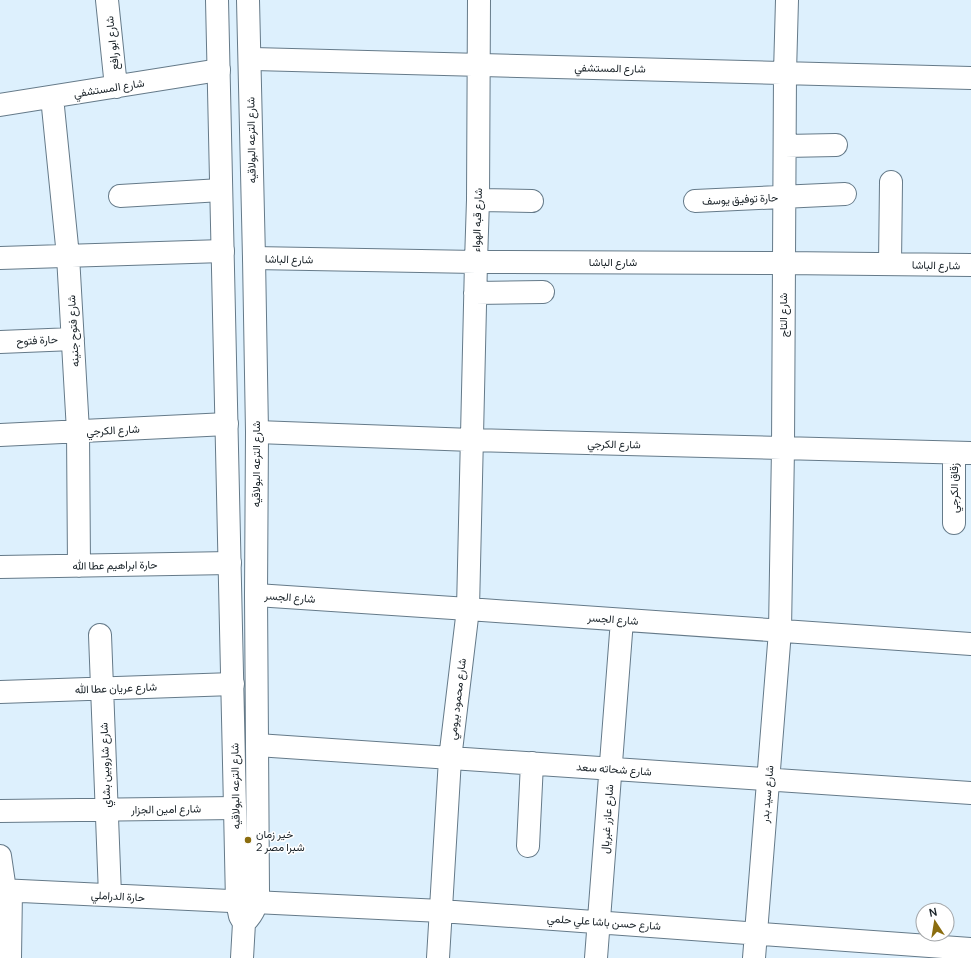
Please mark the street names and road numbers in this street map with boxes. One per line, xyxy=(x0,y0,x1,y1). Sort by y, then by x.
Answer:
street label: شارع ابو رافع xyxy=(101,15,123,71)
street label: شارع المستشفي xyxy=(574,59,646,79)
street label: شارع المستشفي xyxy=(72,74,146,103)
street label: شارع الترعه البولاقيه xyxy=(242,96,260,183)
street label: شارع قبه الهواء xyxy=(468,187,486,252)
street label: حارة توفيق يوسف xyxy=(702,189,778,208)
street label: شارع الباشا xyxy=(265,251,314,267)
street label: شارع الباشا xyxy=(589,254,637,270)
street label: شارع الباشا xyxy=(912,257,961,273)
street label: شارع التاج xyxy=(775,292,791,337)
street label: شارع فتوح جنينه xyxy=(63,294,83,367)
street label: حارة فتوح xyxy=(16,331,58,349)
street label: شارع الترعه البولاقيه xyxy=(248,420,264,507)
street label: شارع الكرجي xyxy=(86,421,141,441)
street label: شارع الكرجي xyxy=(587,436,641,454)
street label: زقاق الكرجي xyxy=(946,463,964,513)
street label: حارة ابراهيم عطا الله xyxy=(72,556,158,574)
street label: شارع الجسر xyxy=(263,587,316,607)
street label: شارع الجسر xyxy=(586,609,639,629)
street label: شارع محمود بيومي xyxy=(444,657,472,741)
street label: شارع عريان عطا الله xyxy=(75,679,158,697)
street label: شارع شاروبين بشاي xyxy=(96,722,116,808)
street label: شارع الترعه البولاقيه xyxy=(226,742,244,829)
street label: شارع شحاته سعد xyxy=(576,758,653,780)
street label: شارع سيد بدر xyxy=(756,764,778,825)
street label: شارع عازر غبريال xyxy=(597,783,617,854)
street label: شارع امين الجزار xyxy=(130,800,202,818)
street label: حارة الدراملي xyxy=(90,887,145,907)
street label: شارع حسن باشا علي حلمي xyxy=(546,910,662,936)

